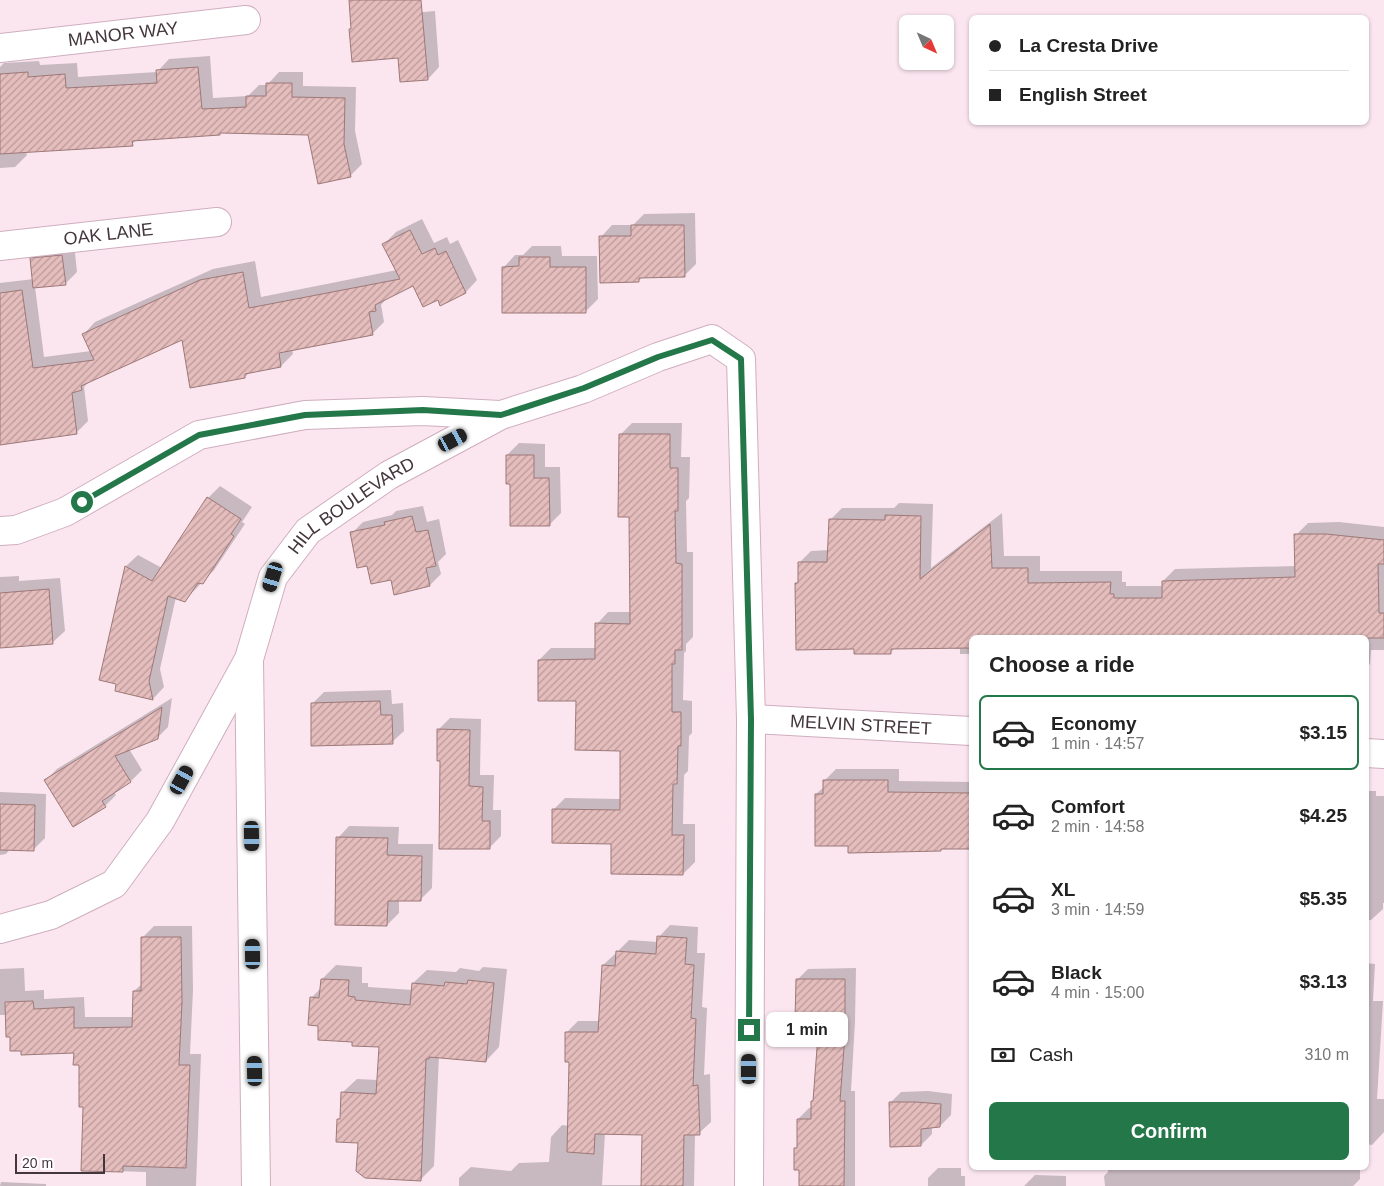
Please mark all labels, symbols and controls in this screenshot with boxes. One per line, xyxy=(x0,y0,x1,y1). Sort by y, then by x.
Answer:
north arrow xyxy=(899,15,954,70)
map controls xyxy=(899,15,954,70)
street label: MANOR WAY xyxy=(67,18,180,50)
text: La Cresta Drive xyxy=(1019,35,1158,56)
text: English Street xyxy=(1019,84,1147,105)
street label: OAK LANE xyxy=(62,219,154,249)
car xyxy=(436,426,469,454)
street label: HILL BOULEVARD xyxy=(284,453,418,558)
route start xyxy=(71,491,93,513)
car xyxy=(261,560,284,594)
text: Choose a ride xyxy=(989,652,1134,677)
icon: car xyxy=(991,710,1036,755)
street label: MELVIN STREET xyxy=(789,711,932,739)
text: Economy xyxy=(1051,713,1137,734)
text: $3.15 xyxy=(1299,722,1347,743)
text: 1 min · 14:57 xyxy=(1051,735,1144,752)
car xyxy=(168,763,195,797)
icon: car xyxy=(991,793,1036,838)
text: Comfort xyxy=(1051,796,1125,817)
text: $4.25 xyxy=(1299,805,1347,826)
text: 2 min · 14:58 xyxy=(1051,818,1144,835)
car xyxy=(244,821,259,851)
icon: car xyxy=(991,876,1036,921)
text: XL xyxy=(1051,879,1075,900)
text: $5.35 xyxy=(1299,888,1347,909)
text: 3 min · 14:59 xyxy=(1051,901,1144,918)
car xyxy=(245,939,260,969)
icon: car xyxy=(991,959,1036,1004)
text: Black xyxy=(1051,962,1102,983)
text: $3.13 xyxy=(1299,971,1347,992)
text: 4 min · 15:00 xyxy=(1051,984,1144,1001)
callout: 1 min xyxy=(766,1012,849,1048)
route end xyxy=(738,1019,760,1041)
text: 1 min xyxy=(786,1021,828,1038)
icon: cash xyxy=(989,1041,1017,1069)
text: Cash xyxy=(1029,1044,1073,1065)
text: 310 m xyxy=(1305,1046,1349,1063)
car xyxy=(741,1054,756,1084)
car xyxy=(247,1056,262,1086)
button: Confirm xyxy=(989,1102,1349,1160)
scale bar xyxy=(15,1151,105,1174)
text: 20 m xyxy=(22,1155,53,1171)

